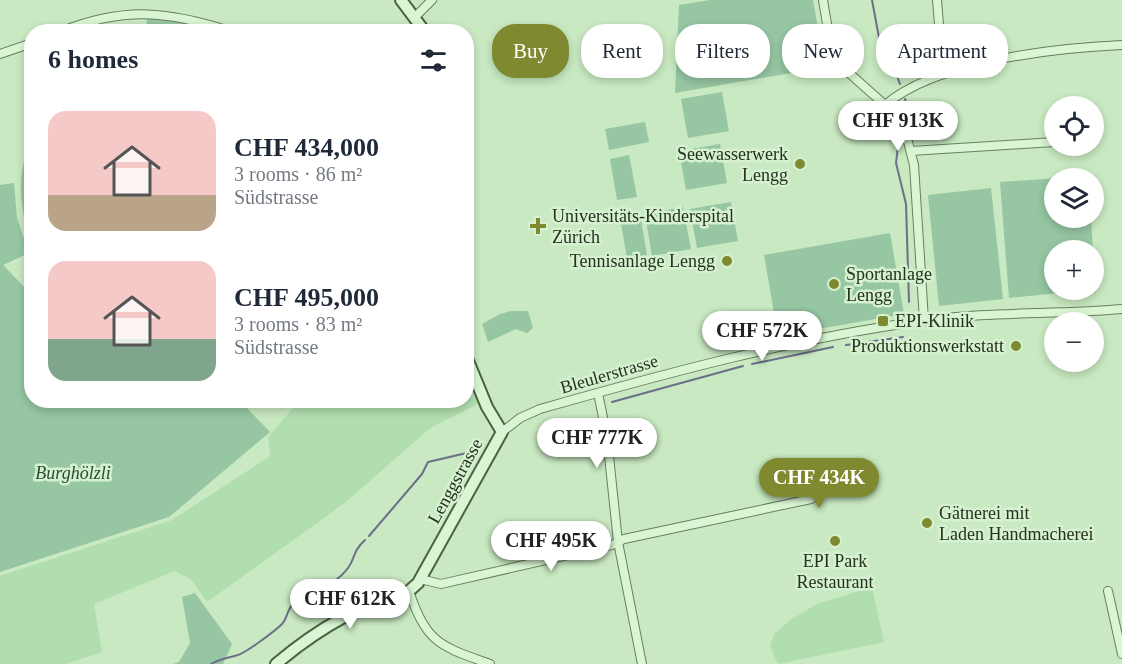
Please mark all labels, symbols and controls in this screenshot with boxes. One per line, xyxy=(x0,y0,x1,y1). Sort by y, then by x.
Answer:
chip: Buy xyxy=(492,24,569,78)
chip: Rent xyxy=(581,24,663,78)
chip: Filters xyxy=(675,24,770,78)
chip: New xyxy=(782,24,864,78)
chip: Apartment xyxy=(876,24,1008,78)
icon: filters xyxy=(417,44,450,77)
text: 6 homes xyxy=(48,45,138,74)
map controls xyxy=(1044,96,1104,372)
button: locate xyxy=(1044,96,1104,156)
pin: CHF 913K xyxy=(836,101,960,152)
text: CHF 913K xyxy=(852,109,944,131)
text: CHF 434,000 xyxy=(234,133,379,162)
icon: home xyxy=(96,135,168,207)
place label: Seewasserwerk Lengg xyxy=(677,144,788,185)
marker: Seewasserwerk Lengg xyxy=(793,157,807,171)
text: 3 rooms · 86 m² xyxy=(234,163,362,185)
button: layers xyxy=(1044,168,1104,228)
text: Südstrasse xyxy=(234,186,318,208)
place label: Universitäts-Kinderspital Zürich xyxy=(552,206,734,247)
marker: Universitäts-Kinderspital Zürich xyxy=(529,217,547,235)
button: + xyxy=(1044,240,1104,300)
place label: Tennisanlage Lengg xyxy=(570,251,715,271)
marker: Tennisanlage Lengg xyxy=(720,254,734,268)
place label: Sportanlage Lengg xyxy=(846,264,932,305)
marker: Sportanlage Lengg xyxy=(827,277,841,291)
text: CHF 495,000 xyxy=(234,283,379,312)
icon: home xyxy=(96,285,168,357)
pin: CHF 572K xyxy=(700,311,824,362)
place label: EPI-Klinik xyxy=(895,311,974,331)
button: − xyxy=(1044,312,1104,372)
text: 3 rooms · 83 m² xyxy=(234,313,362,335)
marker: EPI-Klinik xyxy=(876,314,890,328)
text: CHF 572K xyxy=(716,319,808,341)
text: Südstrasse xyxy=(234,336,318,358)
place label: Produktionswerkstatt xyxy=(851,336,1004,356)
marker: Produktionswerkstatt xyxy=(1009,339,1023,353)
street label: Bleulerstrasse xyxy=(558,350,660,398)
pin: CHF 777K xyxy=(535,418,659,469)
text: CHF 777K xyxy=(551,426,643,448)
street label: Lenggstrasse xyxy=(423,435,487,527)
pin: CHF 434K xyxy=(757,458,881,509)
park label: Burghölzli xyxy=(35,463,111,483)
text: CHF 434K xyxy=(773,466,865,488)
place label: Gätnerei mit Laden Handmacherei xyxy=(939,503,1093,544)
marker: Gätnerei mit Laden Handmacherei xyxy=(920,516,934,530)
pin: CHF 495K xyxy=(489,521,613,572)
text: CHF 495K xyxy=(505,529,597,551)
marker: EPI Park Restaurant xyxy=(828,534,842,548)
place label: EPI Park Restaurant xyxy=(797,551,873,592)
pin: CHF 612K xyxy=(288,579,412,630)
text: CHF 612K xyxy=(304,587,396,609)

